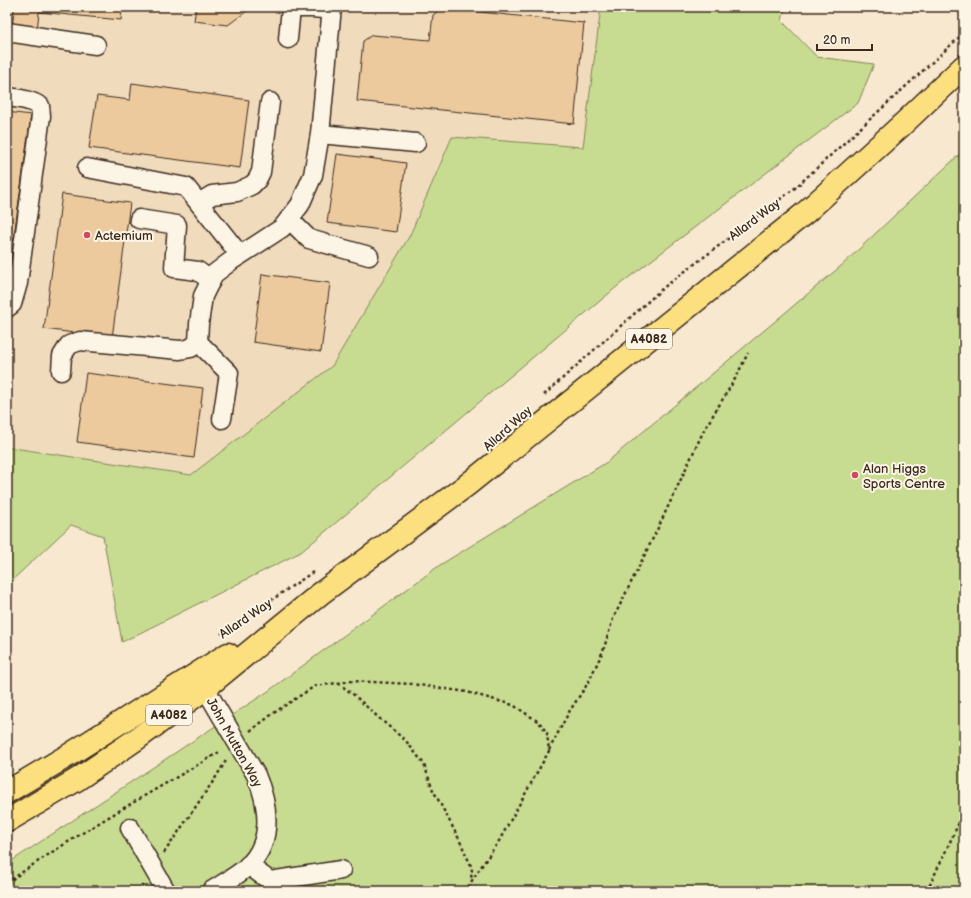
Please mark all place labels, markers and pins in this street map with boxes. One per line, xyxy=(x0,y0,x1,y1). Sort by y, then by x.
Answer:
place label: Actemium xyxy=(95,228,153,244)
marker: Actemium xyxy=(82,230,92,240)
place label: Alan Higgs Sports Centre xyxy=(863,461,945,492)
marker: Alan Higgs Sports Centre xyxy=(850,470,860,480)

